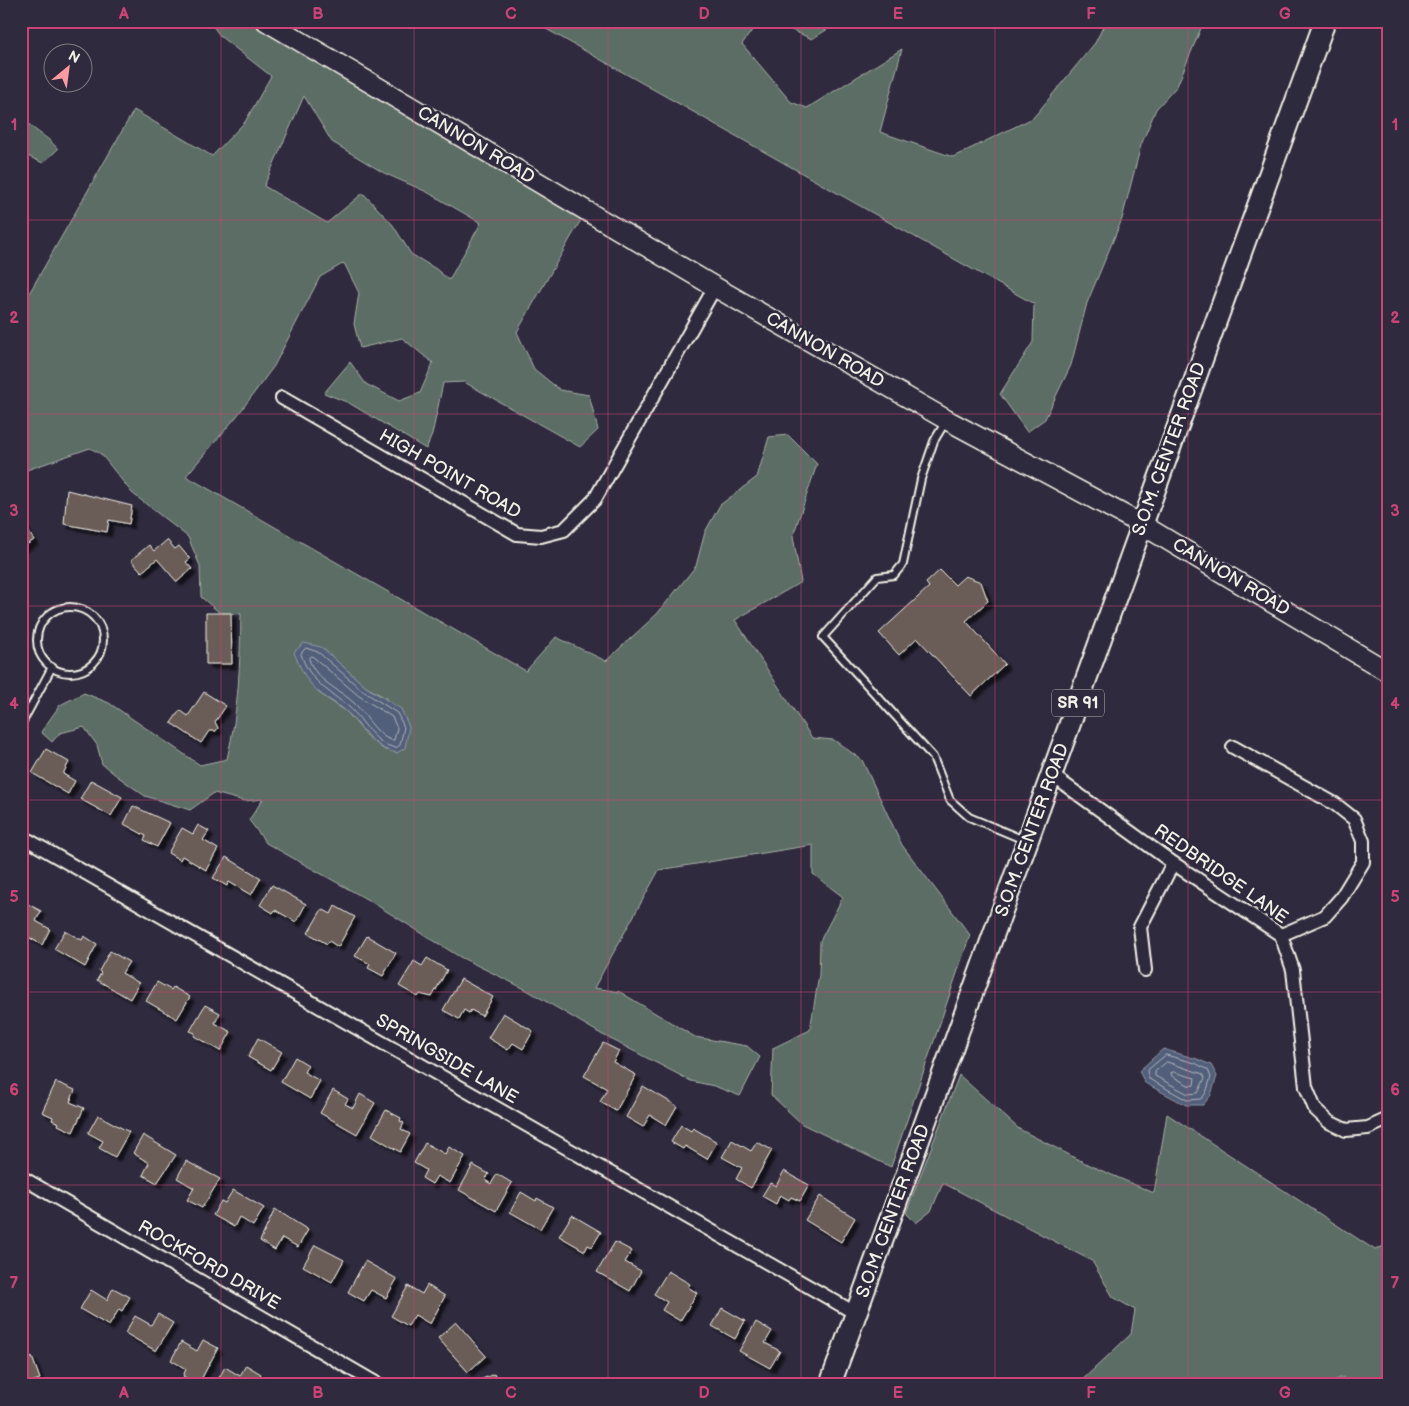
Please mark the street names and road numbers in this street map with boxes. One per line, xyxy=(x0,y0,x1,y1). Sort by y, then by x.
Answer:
street label: CANNON ROAD xyxy=(414,102,538,188)
street label: CANNON ROAD xyxy=(762,308,888,392)
street label: S.O.M. CENTER ROAD xyxy=(1128,360,1210,538)
street label: HIGH POINT ROAD xyxy=(375,425,525,523)
street label: CANNON ROAD xyxy=(1169,534,1293,620)
road number: SR 91 xyxy=(1052,690,1104,716)
street label: S.O.M. CENTER ROAD xyxy=(991,741,1073,919)
street label: REDBRIDGE LANE xyxy=(1150,820,1292,928)
street label: SPRINGSIDE LANE xyxy=(372,1010,522,1108)
street label: S.O.M. CENTER ROAD xyxy=(852,1122,934,1300)
street label: ROCKFORD DRIVE xyxy=(134,1216,284,1314)

